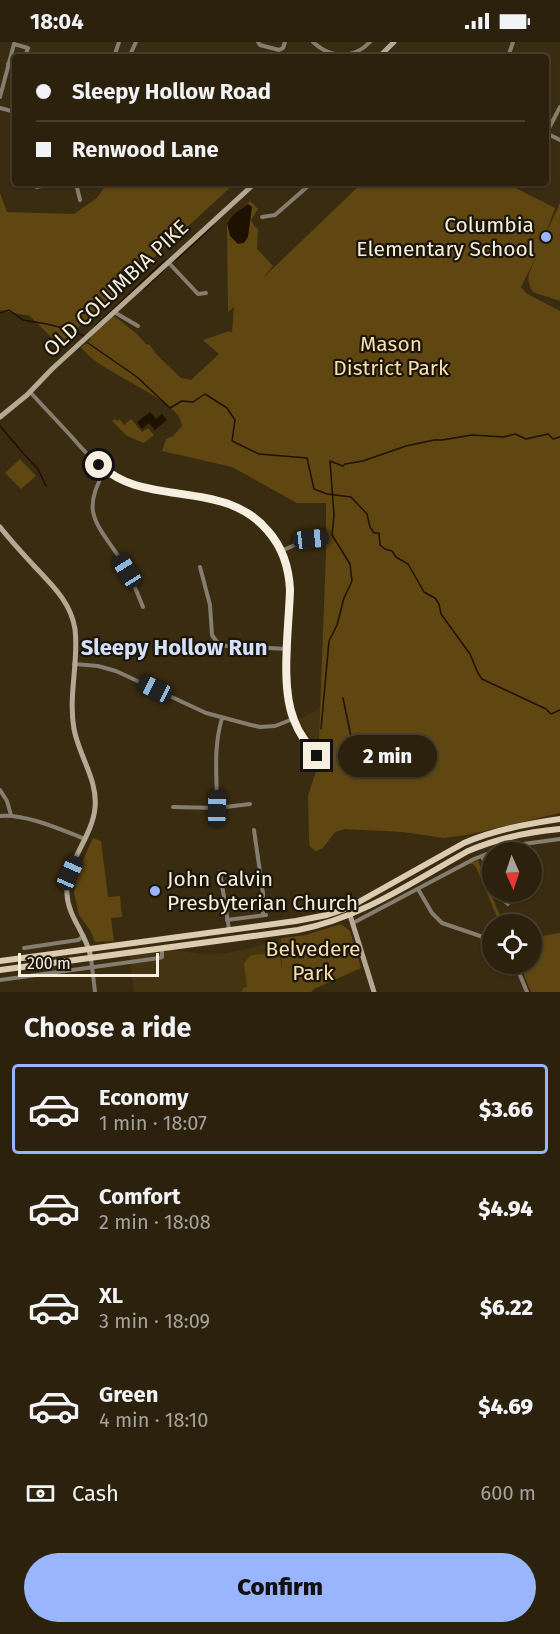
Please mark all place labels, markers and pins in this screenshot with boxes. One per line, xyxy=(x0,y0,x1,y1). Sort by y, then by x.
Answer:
place label: Columbia Elementary School xyxy=(356,212,534,262)
marker: Columbia Elementary School xyxy=(539,230,553,244)
place label: John Calvin Presbyterian Church xyxy=(167,866,358,916)
marker: John Calvin Presbyterian Church xyxy=(148,884,162,898)

